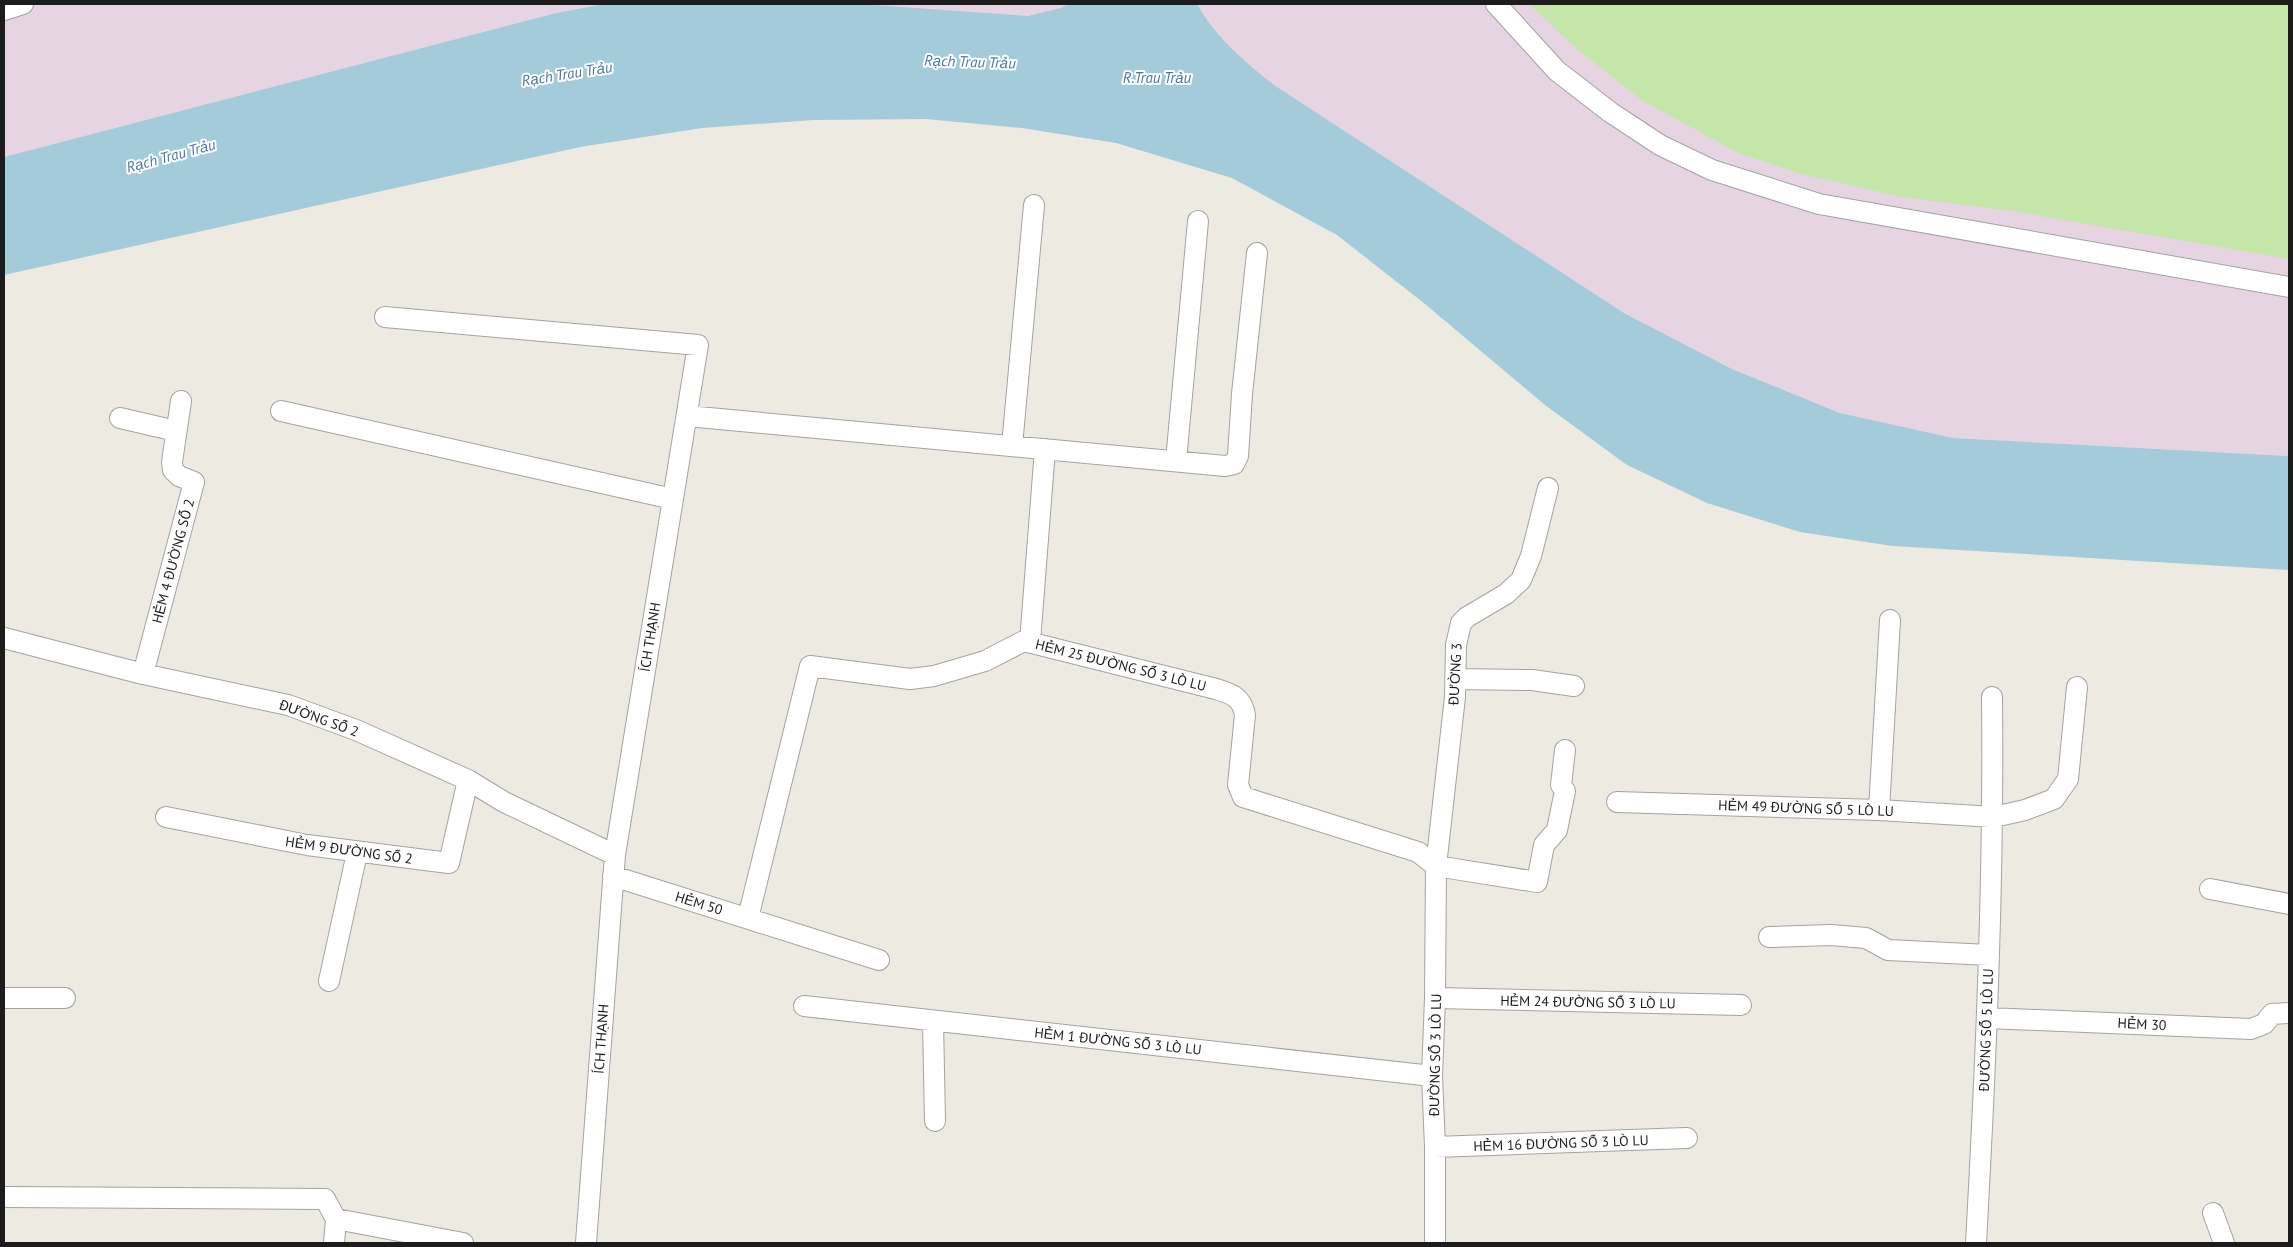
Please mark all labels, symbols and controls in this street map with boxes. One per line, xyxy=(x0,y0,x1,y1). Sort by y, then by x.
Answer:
water label: Rạch Trau Trảu xyxy=(924,50,1016,73)
water label: Rạch Trau Trảu xyxy=(520,57,614,90)
water label: R.Trau Trảu xyxy=(1123,68,1192,87)
water label: Rạch Trau Trảu xyxy=(124,134,218,177)
street label: HẺM 4 ĐƯỜNG SỐ 2 xyxy=(148,497,198,625)
street label: ÍCH THẠNH xyxy=(636,601,664,673)
street label: HẺM 25 ĐƯỜNG SỐ 3 LÒ LU xyxy=(1034,635,1208,695)
street label: ĐƯỜNG 3 xyxy=(1444,642,1466,707)
street label: ĐƯỜNG SỐ 2 xyxy=(276,695,361,741)
street label: HẺM 49 ĐƯỜNG SỐ 5 LÒ LU xyxy=(1718,796,1894,820)
street label: HẺM 9 ĐƯỜNG SỐ 2 xyxy=(284,832,414,868)
street label: HẺM 50 xyxy=(673,887,725,919)
street label: ĐƯỜNG SỐ 5 LÒ LU xyxy=(1975,968,1997,1093)
street label: HẺM 24 ĐƯỜNG SỐ 3 LÒ LU xyxy=(1500,991,1676,1013)
street label: ĐƯỜNG SỐ 3 LÒ LU xyxy=(1425,993,1445,1118)
street label: ÍCH THẠNH xyxy=(590,1003,612,1075)
street label: HẺM 30 xyxy=(2117,1014,2167,1034)
street label: HẺM 1 ĐƯỜNG SỐ 3 LÒ LU xyxy=(1034,1023,1202,1059)
street label: HẺM 16 ĐƯỜNG SỐ 3 LÒ LU xyxy=(1473,1131,1649,1155)

